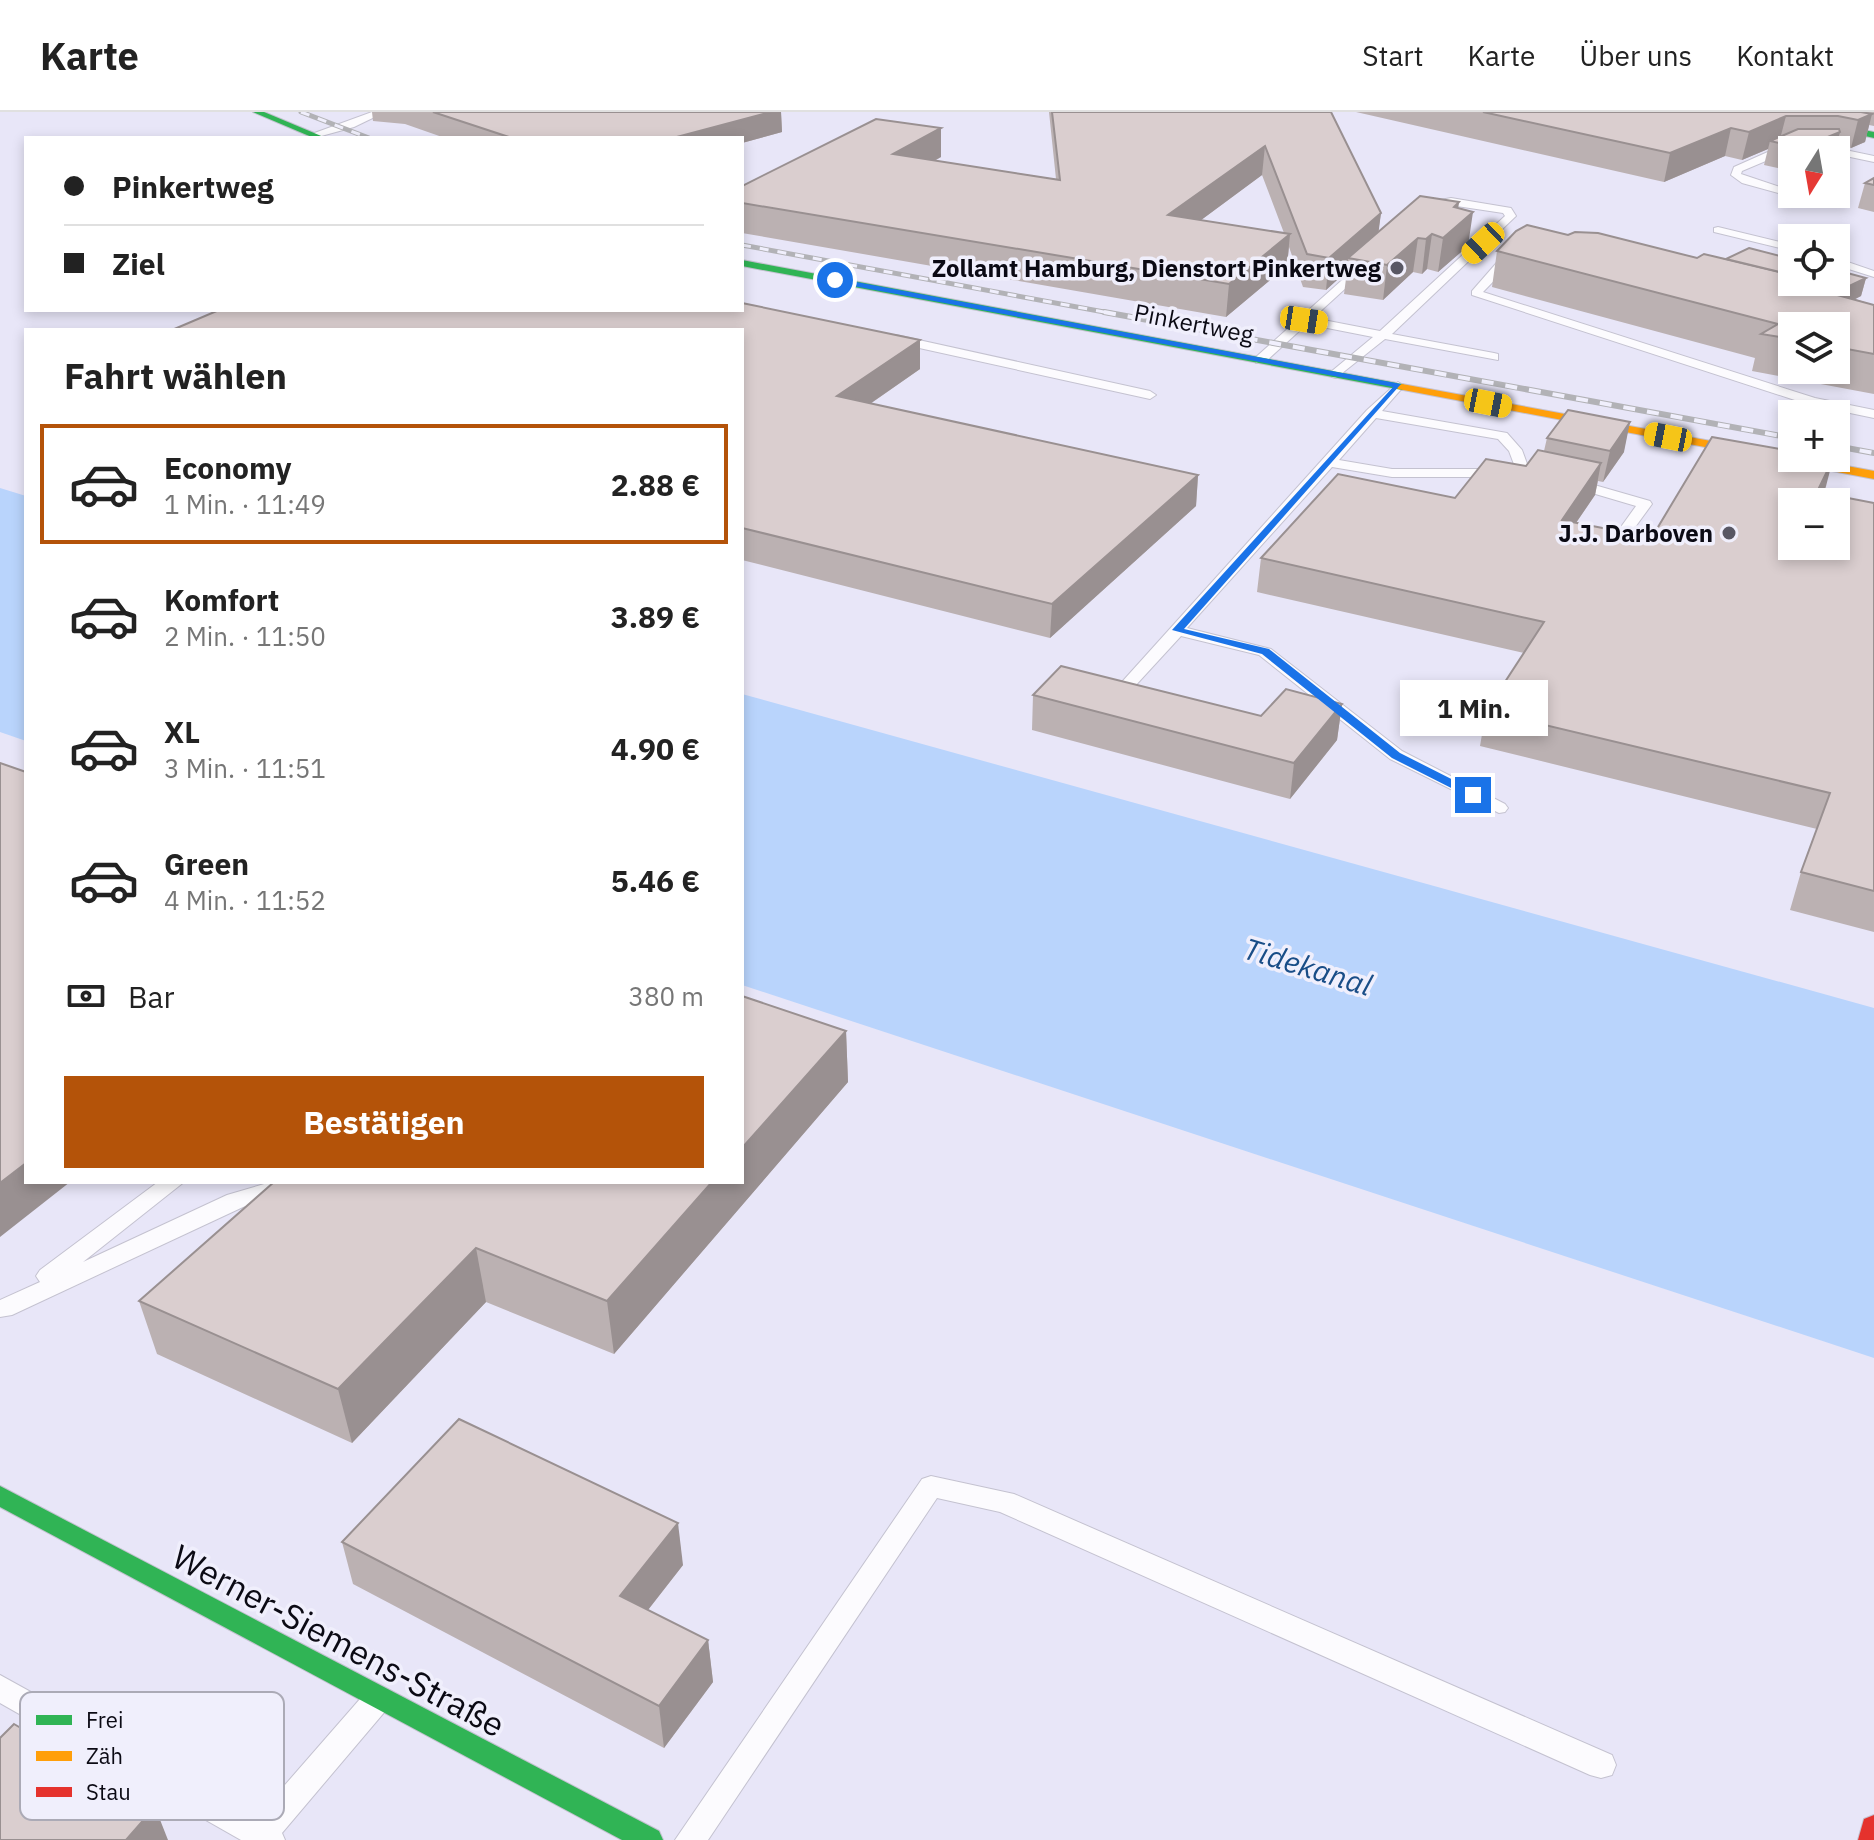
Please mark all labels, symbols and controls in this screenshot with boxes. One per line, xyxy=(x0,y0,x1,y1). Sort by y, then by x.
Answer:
text: Karte xyxy=(40,31,139,80)
text: Start xyxy=(1362,37,1424,74)
text: Karte xyxy=(1468,37,1535,74)
text: Über uns xyxy=(1579,37,1692,74)
text: Kontakt xyxy=(1736,37,1834,74)
north arrow xyxy=(1778,136,1850,208)
map controls xyxy=(1778,136,1850,560)
text: Pinkertweg xyxy=(112,167,274,206)
car xyxy=(1457,218,1509,268)
button: locate xyxy=(1778,224,1850,296)
text: Ziel xyxy=(112,244,165,283)
place label: Zollamt Hamburg, Dienstort Pinkertweg xyxy=(932,252,1382,284)
marker: Zollamt Hamburg, Dienstort Pinkertweg xyxy=(1388,259,1406,277)
route start xyxy=(817,262,853,298)
street label: Pinkertweg xyxy=(1132,296,1257,350)
car xyxy=(1278,304,1330,336)
button: layers xyxy=(1778,312,1850,384)
text: Fahrt wählen xyxy=(64,352,287,399)
car xyxy=(1462,387,1514,419)
button: + xyxy=(1778,400,1850,472)
car xyxy=(1642,421,1694,453)
icon: car xyxy=(68,448,140,520)
text: Economy xyxy=(164,448,292,487)
text: 2.88 € xyxy=(611,465,700,504)
text: 1 Min. · 11:49 xyxy=(164,487,326,521)
button: − xyxy=(1778,488,1850,560)
place label: J.J. Darboven xyxy=(1558,517,1713,549)
marker: J.J. Darboven xyxy=(1720,524,1738,542)
icon: car xyxy=(68,580,140,652)
text: Komfort xyxy=(164,580,279,619)
text: 3.89 € xyxy=(611,597,700,636)
text: 2 Min. · 11:50 xyxy=(164,619,326,653)
callout: 1 Min. xyxy=(1399,679,1547,735)
text: 1 Min. xyxy=(1437,691,1511,725)
icon: car xyxy=(68,712,140,784)
text: XL xyxy=(164,712,200,751)
text: 4.90 € xyxy=(611,729,700,768)
text: 3 Min. · 11:51 xyxy=(164,751,326,785)
route end xyxy=(1455,777,1491,813)
icon: car xyxy=(68,844,140,916)
text: Green xyxy=(164,844,249,883)
text: 5.46 € xyxy=(611,861,700,900)
text: 4 Min. · 11:52 xyxy=(164,883,326,917)
water label: Tidekanal xyxy=(1239,928,1377,1004)
icon: cash xyxy=(64,974,108,1018)
text: Bar xyxy=(128,977,175,1016)
text: 380 m xyxy=(628,979,704,1013)
button: Bestätigen xyxy=(64,1076,704,1168)
street label: Werner-Siemens-Straße xyxy=(165,1534,513,1746)
legend xyxy=(20,1692,284,1820)
text: Frei xyxy=(86,1705,123,1734)
text: Zäh xyxy=(86,1741,123,1770)
text: Stau xyxy=(86,1777,131,1806)

